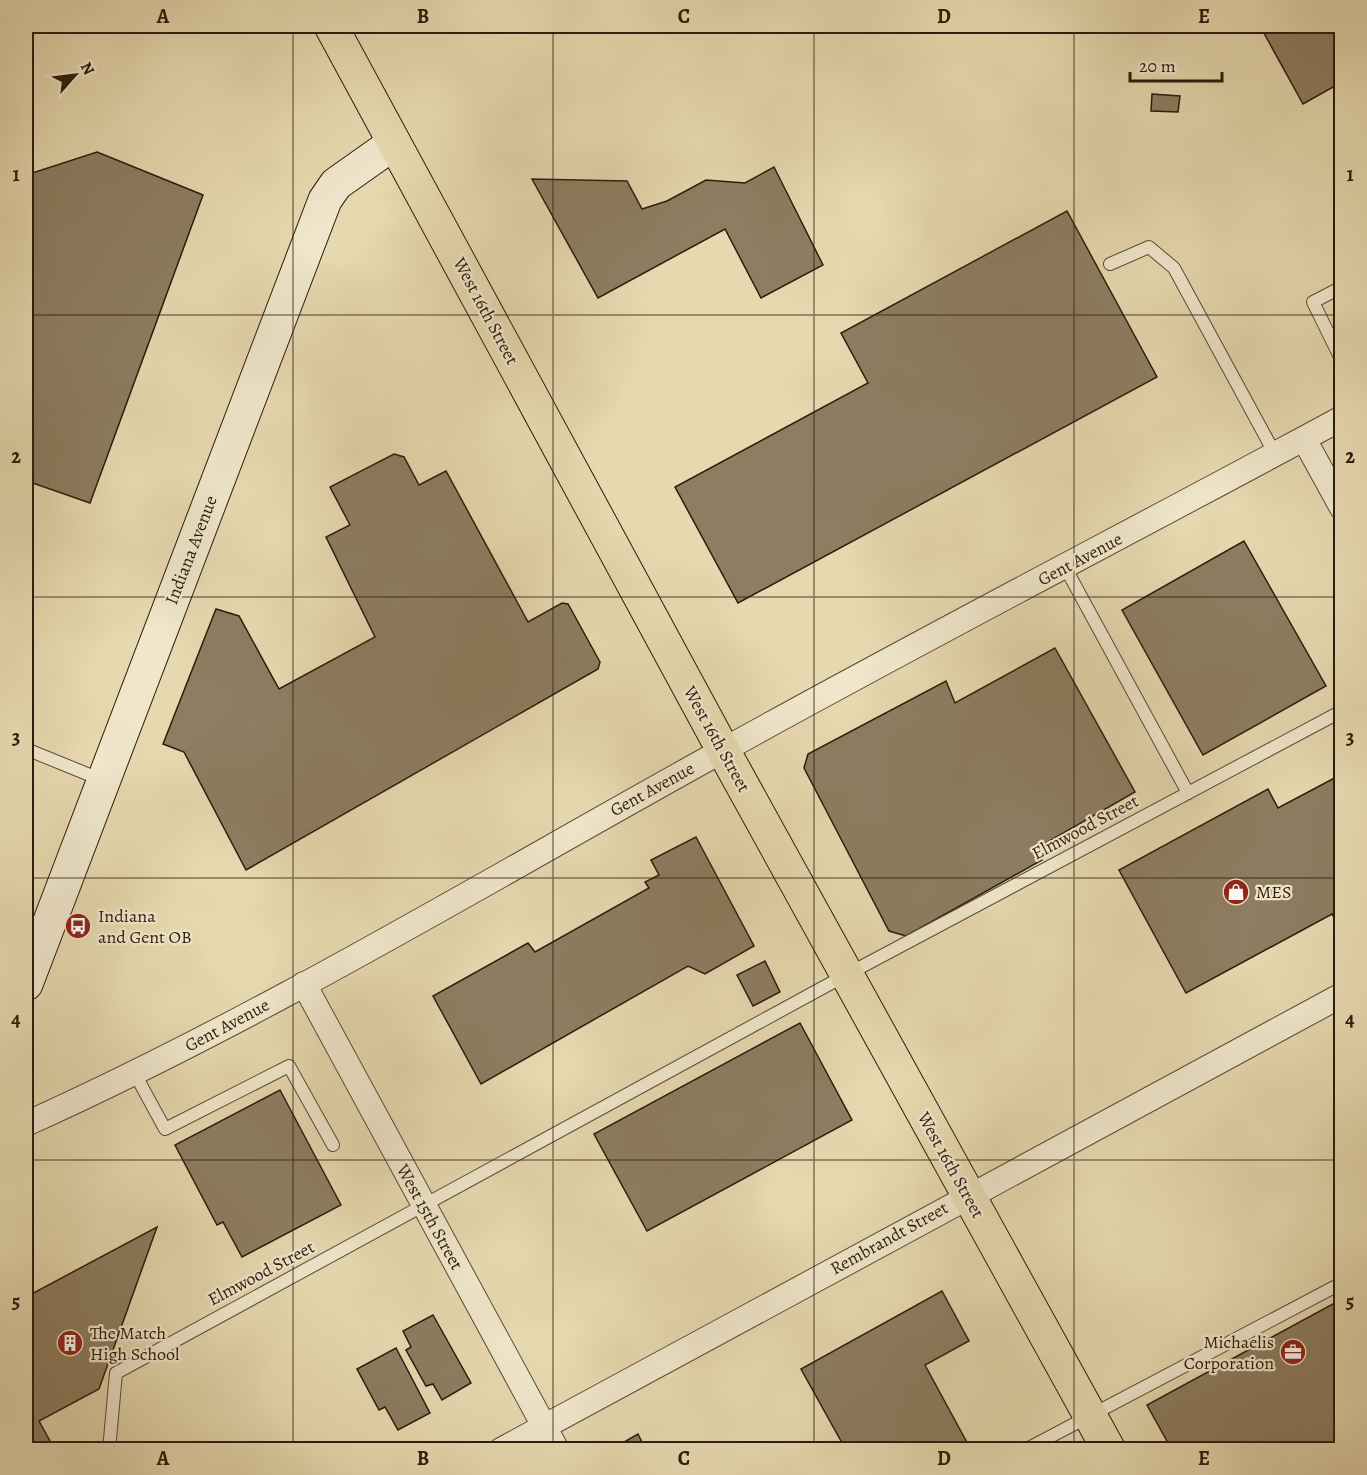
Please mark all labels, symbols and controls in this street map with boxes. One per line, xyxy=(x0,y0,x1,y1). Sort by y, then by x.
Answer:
text: A xyxy=(156,3,170,30)
text: B xyxy=(417,3,429,30)
text: C xyxy=(678,3,690,30)
text: D xyxy=(937,3,951,30)
text: E xyxy=(1198,3,1210,30)
north arrow xyxy=(45,45,105,105)
scale bar xyxy=(1130,45,1222,83)
text: 20 m xyxy=(1139,54,1176,78)
text: N xyxy=(75,58,100,79)
text: 1 xyxy=(12,161,20,188)
text: 1 xyxy=(1346,161,1354,188)
street label: West 16th Street xyxy=(447,252,524,369)
text: 2 xyxy=(11,443,21,470)
text: 2 xyxy=(1345,443,1355,470)
street label: Indiana Avenue xyxy=(159,492,223,608)
street label: Gent Avenue xyxy=(1033,527,1127,591)
street label: West 16th Street xyxy=(677,681,756,797)
text: 3 xyxy=(12,724,20,751)
text: 3 xyxy=(1346,724,1354,751)
street label: Gent Avenue xyxy=(606,756,698,822)
street label: Elmwood Street xyxy=(1027,789,1143,865)
shop icon: MES xyxy=(1221,877,1251,907)
place label: MES xyxy=(1256,880,1291,904)
place label: Indiana and Gent OB xyxy=(98,904,192,949)
bus stop icon: Indiana and Gent OB xyxy=(63,911,93,941)
street label: Gent Avenue xyxy=(180,993,274,1057)
text: 4 xyxy=(11,1006,21,1033)
text: 4 xyxy=(1345,1006,1355,1033)
street label: West 16th Street xyxy=(911,1107,990,1223)
street label: West 15th Street xyxy=(391,1159,469,1274)
street label: Rembrandt Street xyxy=(826,1196,952,1280)
street label: Elmwood Street xyxy=(203,1235,319,1311)
text: 5 xyxy=(12,1288,20,1315)
text: 5 xyxy=(1346,1288,1354,1315)
place label: The Match High School xyxy=(90,1321,180,1366)
building icon: The Match High School xyxy=(55,1328,85,1358)
place label: Michaelis Corporation xyxy=(1184,1330,1274,1375)
office icon: Michaelis Corporation xyxy=(1278,1337,1308,1367)
text: A xyxy=(156,1445,170,1472)
text: B xyxy=(417,1445,429,1472)
text: C xyxy=(678,1445,690,1472)
text: D xyxy=(937,1445,951,1472)
text: E xyxy=(1198,1445,1210,1472)

